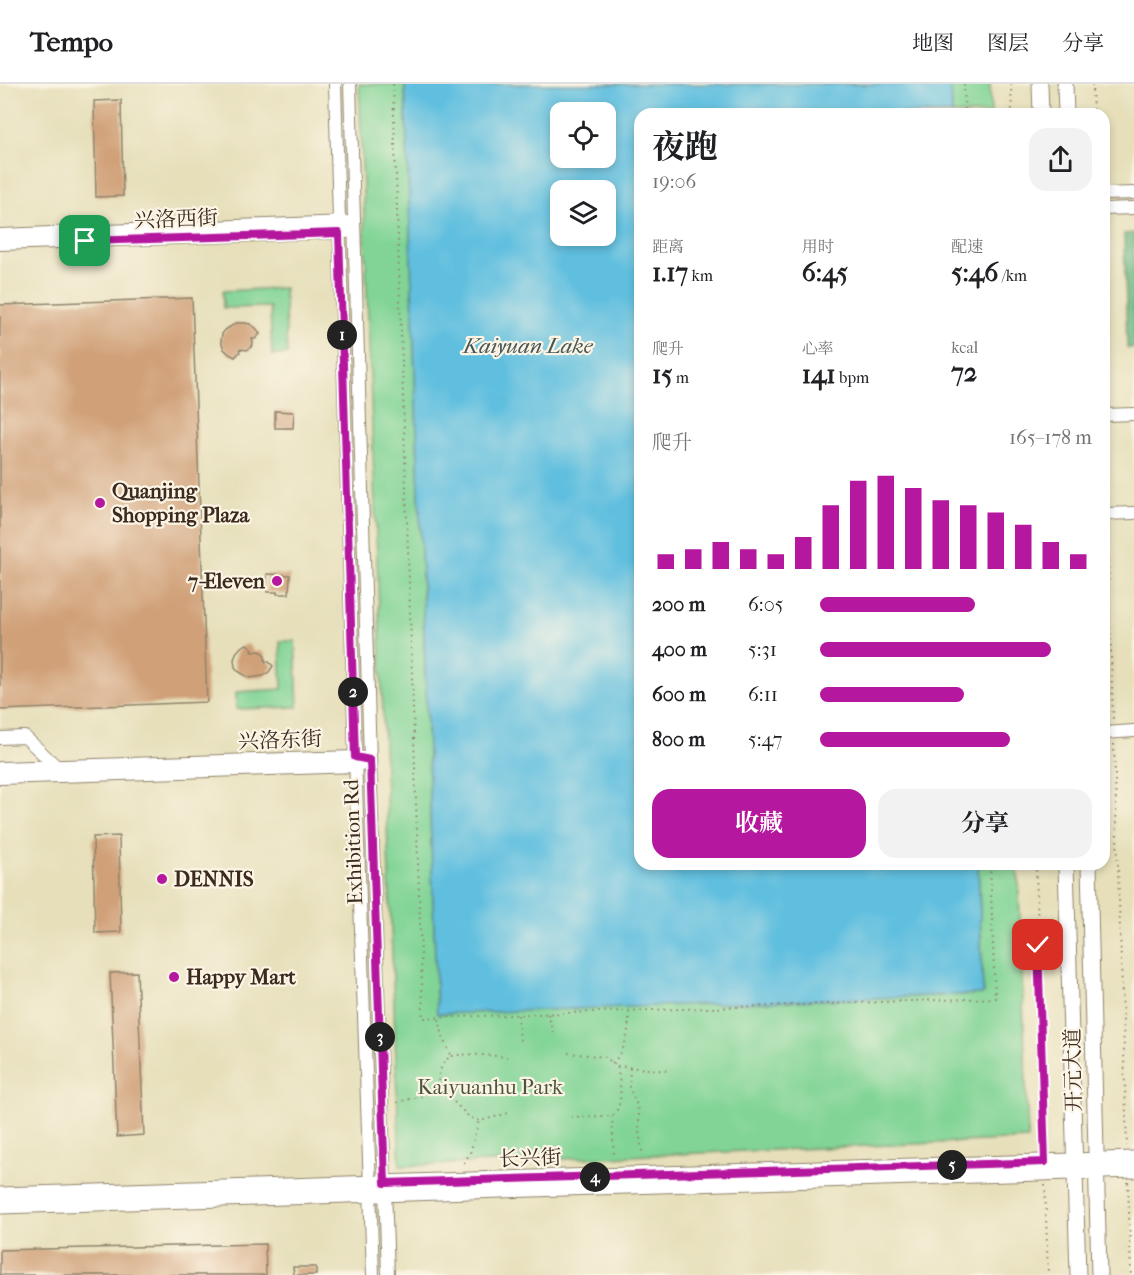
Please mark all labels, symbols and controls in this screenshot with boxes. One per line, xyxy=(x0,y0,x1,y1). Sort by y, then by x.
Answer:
text: Tempo xyxy=(30,25,113,58)
text: 地图 xyxy=(912,31,954,55)
text: 图层 xyxy=(987,31,1029,55)
text: 分享 xyxy=(1062,31,1104,55)
map controls xyxy=(550,102,616,246)
button: locate xyxy=(550,102,616,168)
text: 夜跑 xyxy=(652,128,718,167)
button: share xyxy=(1029,128,1092,191)
text: 19:06 xyxy=(652,170,696,193)
button: layers xyxy=(550,180,616,246)
street label: 兴洛西街 xyxy=(134,206,218,232)
pin xyxy=(59,215,110,266)
icon: arrive xyxy=(68,224,101,257)
text: 距离 xyxy=(652,237,684,256)
text: 用时 xyxy=(802,237,834,256)
text: 配速 xyxy=(951,237,983,256)
text: 1.17 xyxy=(652,257,688,288)
text: 6:45 xyxy=(802,257,848,288)
text: 5:46 xyxy=(951,257,998,288)
text: km xyxy=(688,266,713,285)
text: /km xyxy=(998,266,1027,285)
pin: 1 xyxy=(327,320,357,350)
text: 1 xyxy=(339,325,345,344)
water label: Kaiyuan Lake xyxy=(461,333,594,359)
text: kcal xyxy=(951,338,978,357)
text: 爬升 xyxy=(652,339,684,358)
text: 心率 xyxy=(802,339,834,358)
text: 72 xyxy=(951,357,977,388)
text: 15 xyxy=(652,359,672,390)
text: 141 xyxy=(802,359,836,390)
text: m xyxy=(672,368,689,387)
text: bpm xyxy=(836,368,869,387)
text: 165–178 m xyxy=(1009,426,1092,449)
text: 爬升 xyxy=(652,431,692,454)
place label: Quanjing Shopping Plaza xyxy=(112,479,250,527)
marker: Quanjing Shopping Plaza xyxy=(93,496,107,510)
place label: 7-Eleven xyxy=(187,569,266,593)
marker: 7-Eleven xyxy=(270,574,284,588)
text: 200 m xyxy=(652,593,705,616)
text: 6:05 xyxy=(748,593,783,616)
text: 400 m xyxy=(652,638,707,661)
text: 5:31 xyxy=(748,638,777,661)
pin: 2 xyxy=(338,677,368,707)
text: 2 xyxy=(349,682,357,701)
text: 600 m xyxy=(652,683,706,706)
text: 6:11 xyxy=(748,683,778,706)
street label: 兴洛东街 xyxy=(238,727,322,753)
text: 800 m xyxy=(652,728,705,751)
text: 5:47 xyxy=(748,728,782,751)
street label: Exhibition Rd xyxy=(339,778,367,905)
button: 收藏 xyxy=(652,789,866,858)
button: 分享 xyxy=(878,789,1092,858)
place label: DENNIS xyxy=(174,867,254,891)
marker: DENNIS xyxy=(155,872,169,886)
pin xyxy=(1012,919,1063,970)
icon: check xyxy=(1021,928,1054,961)
place label: Happy Mart xyxy=(186,965,296,989)
marker: Happy Mart xyxy=(167,970,181,984)
pin: 3 xyxy=(365,1022,395,1052)
text: 3 xyxy=(377,1027,383,1046)
street label: 开元大道 xyxy=(1060,1028,1086,1112)
park label: Kaiyuanhu Park xyxy=(417,1075,563,1099)
street label: 长兴街 xyxy=(498,1145,562,1171)
pin: 5 xyxy=(937,1150,967,1180)
text: 5 xyxy=(949,1155,955,1174)
pin: 4 xyxy=(580,1162,610,1192)
text: 4 xyxy=(590,1167,600,1186)

